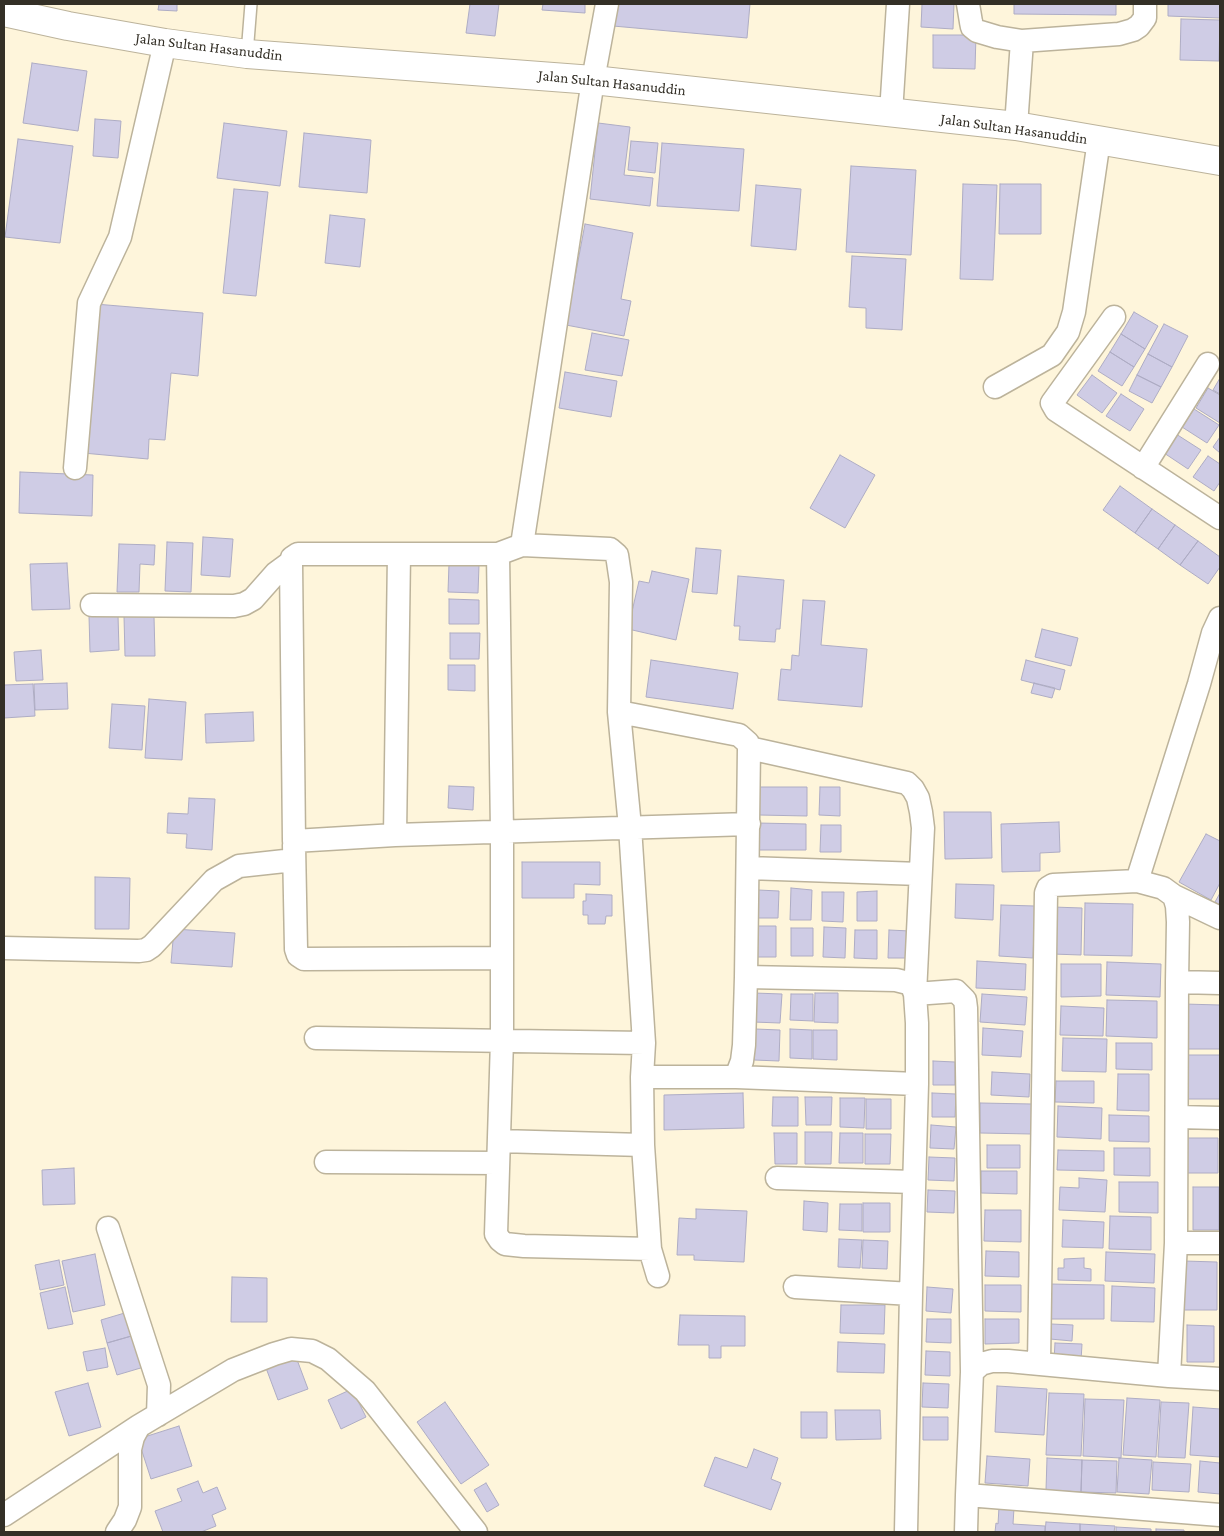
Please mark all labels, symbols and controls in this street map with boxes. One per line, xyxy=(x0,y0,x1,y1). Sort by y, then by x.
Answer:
street label: Jalan Sultan Hasanuddin xyxy=(134,29,284,65)
street label: Jalan Sultan Hasanuddin xyxy=(537,66,687,100)
street label: Jalan Sultan Hasanuddin xyxy=(939,110,1089,148)

